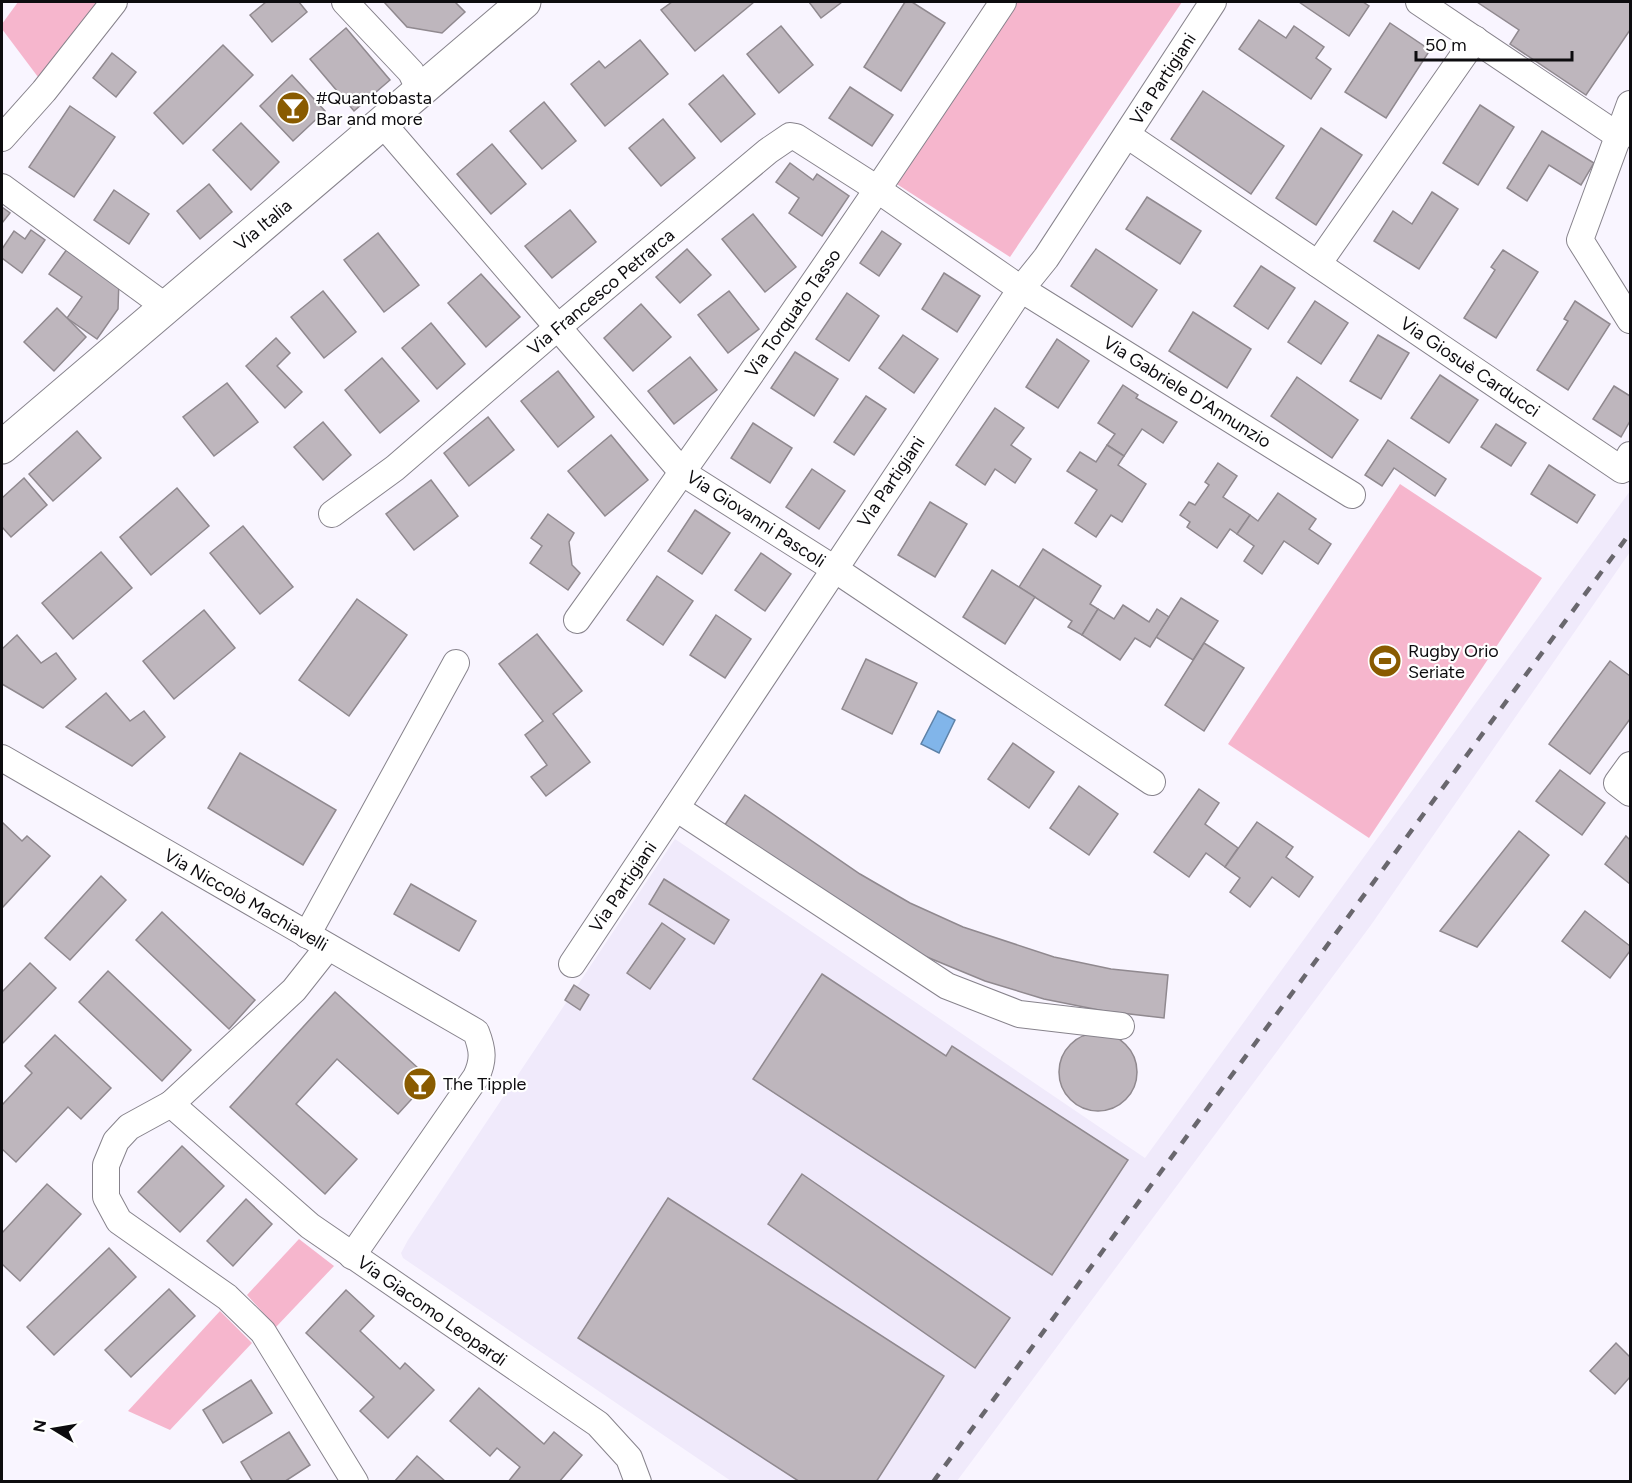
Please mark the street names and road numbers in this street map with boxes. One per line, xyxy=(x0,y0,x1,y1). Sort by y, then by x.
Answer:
street label: Via Partigiani xyxy=(1125,29,1201,129)
street label: Via Italia xyxy=(230,195,296,255)
street label: Via Francesco Petrarca xyxy=(523,224,679,360)
street label: Via Torquato Tasso xyxy=(740,244,846,382)
street label: Via Giosuè Carducci xyxy=(1396,312,1544,422)
street label: Via Gabriele D'Annunzio xyxy=(1099,331,1275,453)
street label: Via Partigiani xyxy=(853,432,929,532)
street label: Via Giovanni Pascoli xyxy=(682,466,830,572)
street label: Via Partigiani xyxy=(585,837,661,937)
street label: Via Niccolò Machiavelli xyxy=(160,844,332,956)
street label: Via Giacomo Leopardi xyxy=(353,1251,511,1371)

